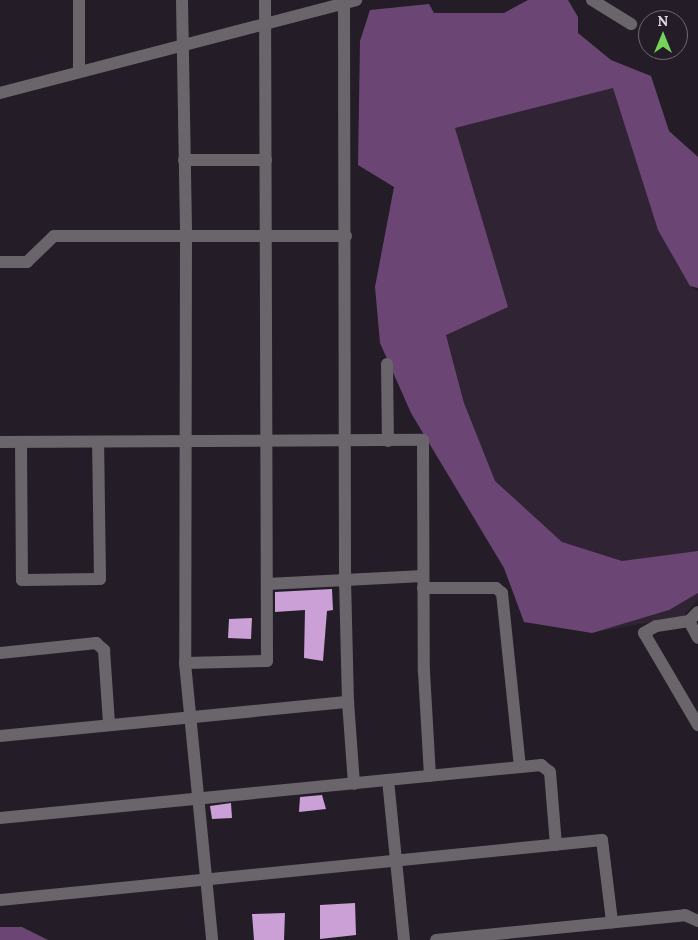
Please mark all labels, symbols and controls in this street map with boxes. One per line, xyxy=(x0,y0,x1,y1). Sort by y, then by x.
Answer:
north arrow xyxy=(638,10,688,60)
text: N xyxy=(658,12,668,30)

